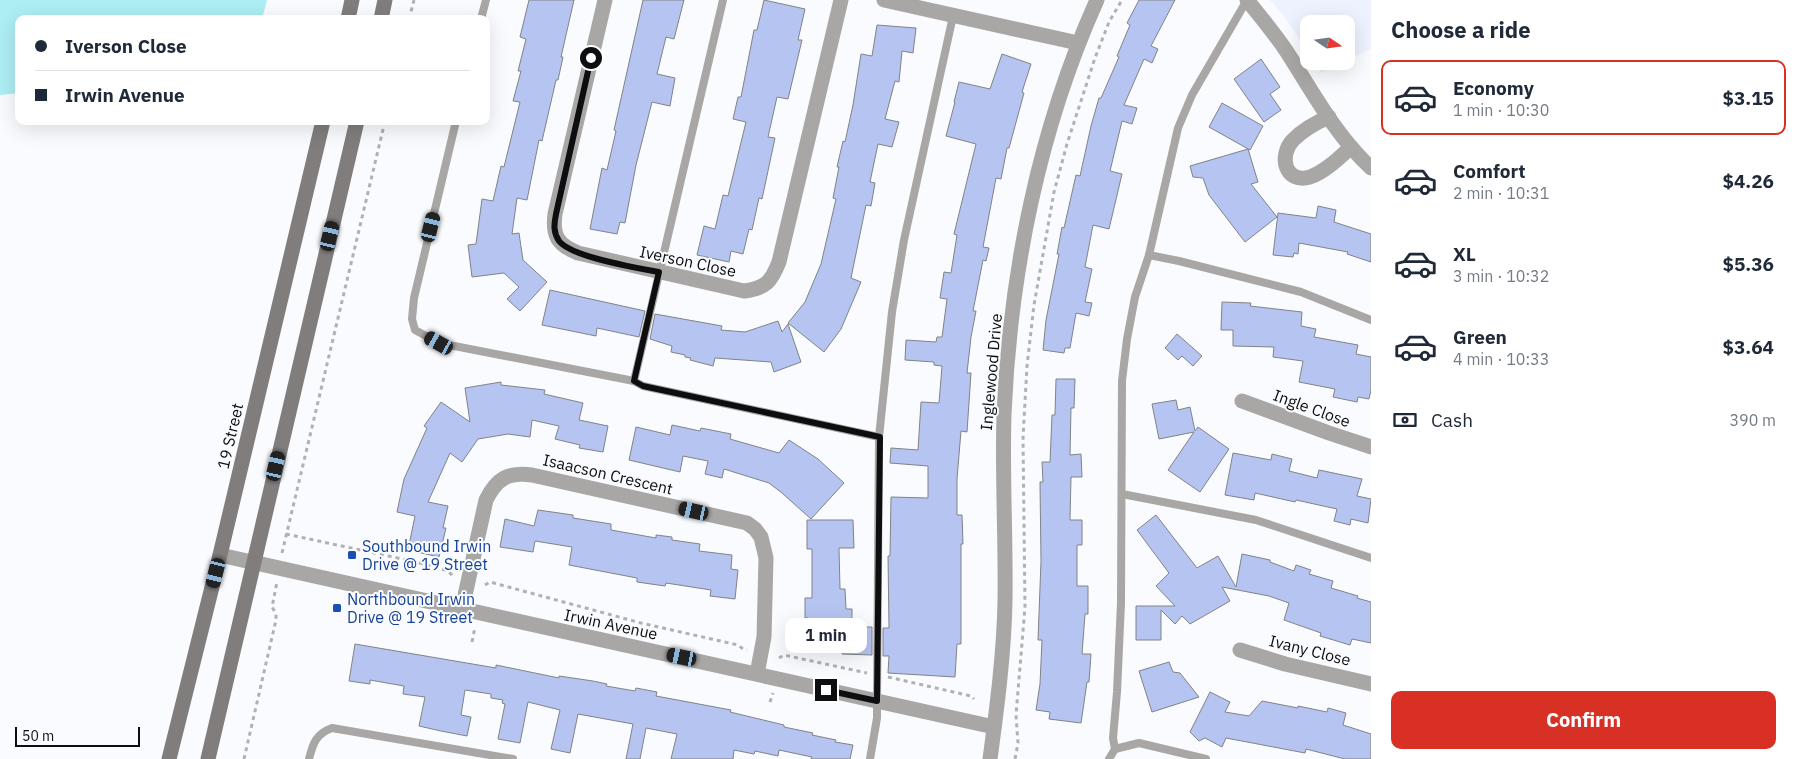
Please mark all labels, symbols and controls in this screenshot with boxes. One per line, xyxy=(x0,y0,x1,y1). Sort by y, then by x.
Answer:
north arrow xyxy=(1300,15,1355,70)
map controls xyxy=(1300,15,1355,70)
text: Choose a ride xyxy=(1391,15,1531,44)
text: Iverson Close xyxy=(65,34,187,58)
route start xyxy=(580,47,602,69)
icon: car xyxy=(1393,75,1438,120)
text: Economy xyxy=(1453,76,1534,100)
text: Irwin Avenue xyxy=(65,83,185,107)
text: $3.15 xyxy=(1722,86,1774,110)
text: 1 min · 10:30 xyxy=(1453,100,1549,120)
icon: car xyxy=(1393,158,1438,203)
text: Comfort xyxy=(1453,159,1526,183)
text: $4.26 xyxy=(1722,169,1774,193)
text: 2 min · 10:31 xyxy=(1453,183,1549,203)
car xyxy=(420,211,441,243)
car xyxy=(319,220,340,252)
street label: Iverson Close xyxy=(638,241,738,281)
icon: car xyxy=(1393,241,1438,286)
text: XL xyxy=(1453,242,1476,266)
text: $5.36 xyxy=(1722,252,1774,276)
text: 3 min · 10:32 xyxy=(1453,266,1549,286)
street label: Inglewood Drive xyxy=(976,312,1006,431)
icon: car xyxy=(1393,324,1438,369)
text: Green xyxy=(1453,325,1507,349)
car xyxy=(422,329,455,357)
text: $3.64 xyxy=(1722,335,1774,359)
text: 4 min · 10:33 xyxy=(1453,349,1549,369)
street label: Ingle Close xyxy=(1271,385,1354,431)
street label: 19 Street xyxy=(213,401,247,471)
icon: cash xyxy=(1391,406,1419,434)
text: Cash xyxy=(1431,408,1473,432)
text: 390 m xyxy=(1729,410,1776,430)
street label: Isaacson Crescent xyxy=(541,449,675,499)
car xyxy=(265,450,286,482)
car xyxy=(677,500,710,522)
place label: Southbound Irwin Drive @ 19 Street xyxy=(362,536,491,574)
marker: Southbound Irwin Drive @ 19 Street xyxy=(346,549,358,561)
car xyxy=(205,557,226,589)
place label: Northbound Irwin Drive @ 19 Street xyxy=(347,589,475,627)
marker: Northbound Irwin Drive @ 19 Street xyxy=(331,602,343,614)
street label: Irwin Avenue xyxy=(562,604,660,644)
callout: 1 min xyxy=(785,618,867,652)
text: 1 min xyxy=(805,625,847,645)
street label: Ivany Close xyxy=(1267,630,1353,670)
car xyxy=(665,647,698,667)
route end xyxy=(815,679,837,701)
button: Confirm xyxy=(1391,691,1776,749)
scale bar xyxy=(15,724,140,747)
text: 50 m xyxy=(22,727,54,745)

